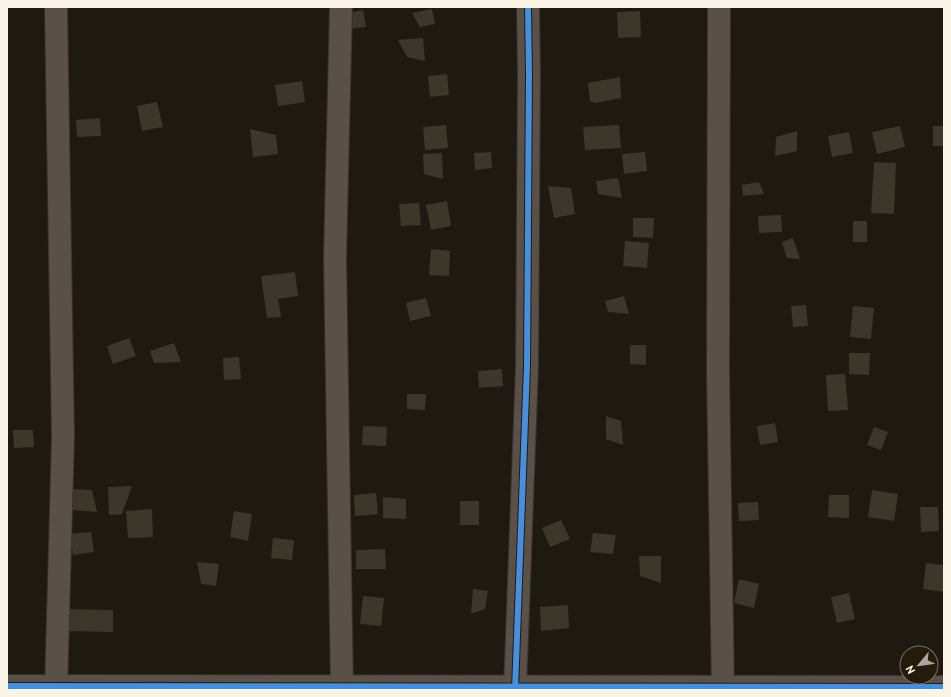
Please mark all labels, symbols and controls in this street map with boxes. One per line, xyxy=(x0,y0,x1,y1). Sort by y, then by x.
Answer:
north arrow xyxy=(899,645,939,685)
text: N xyxy=(902,663,918,676)

